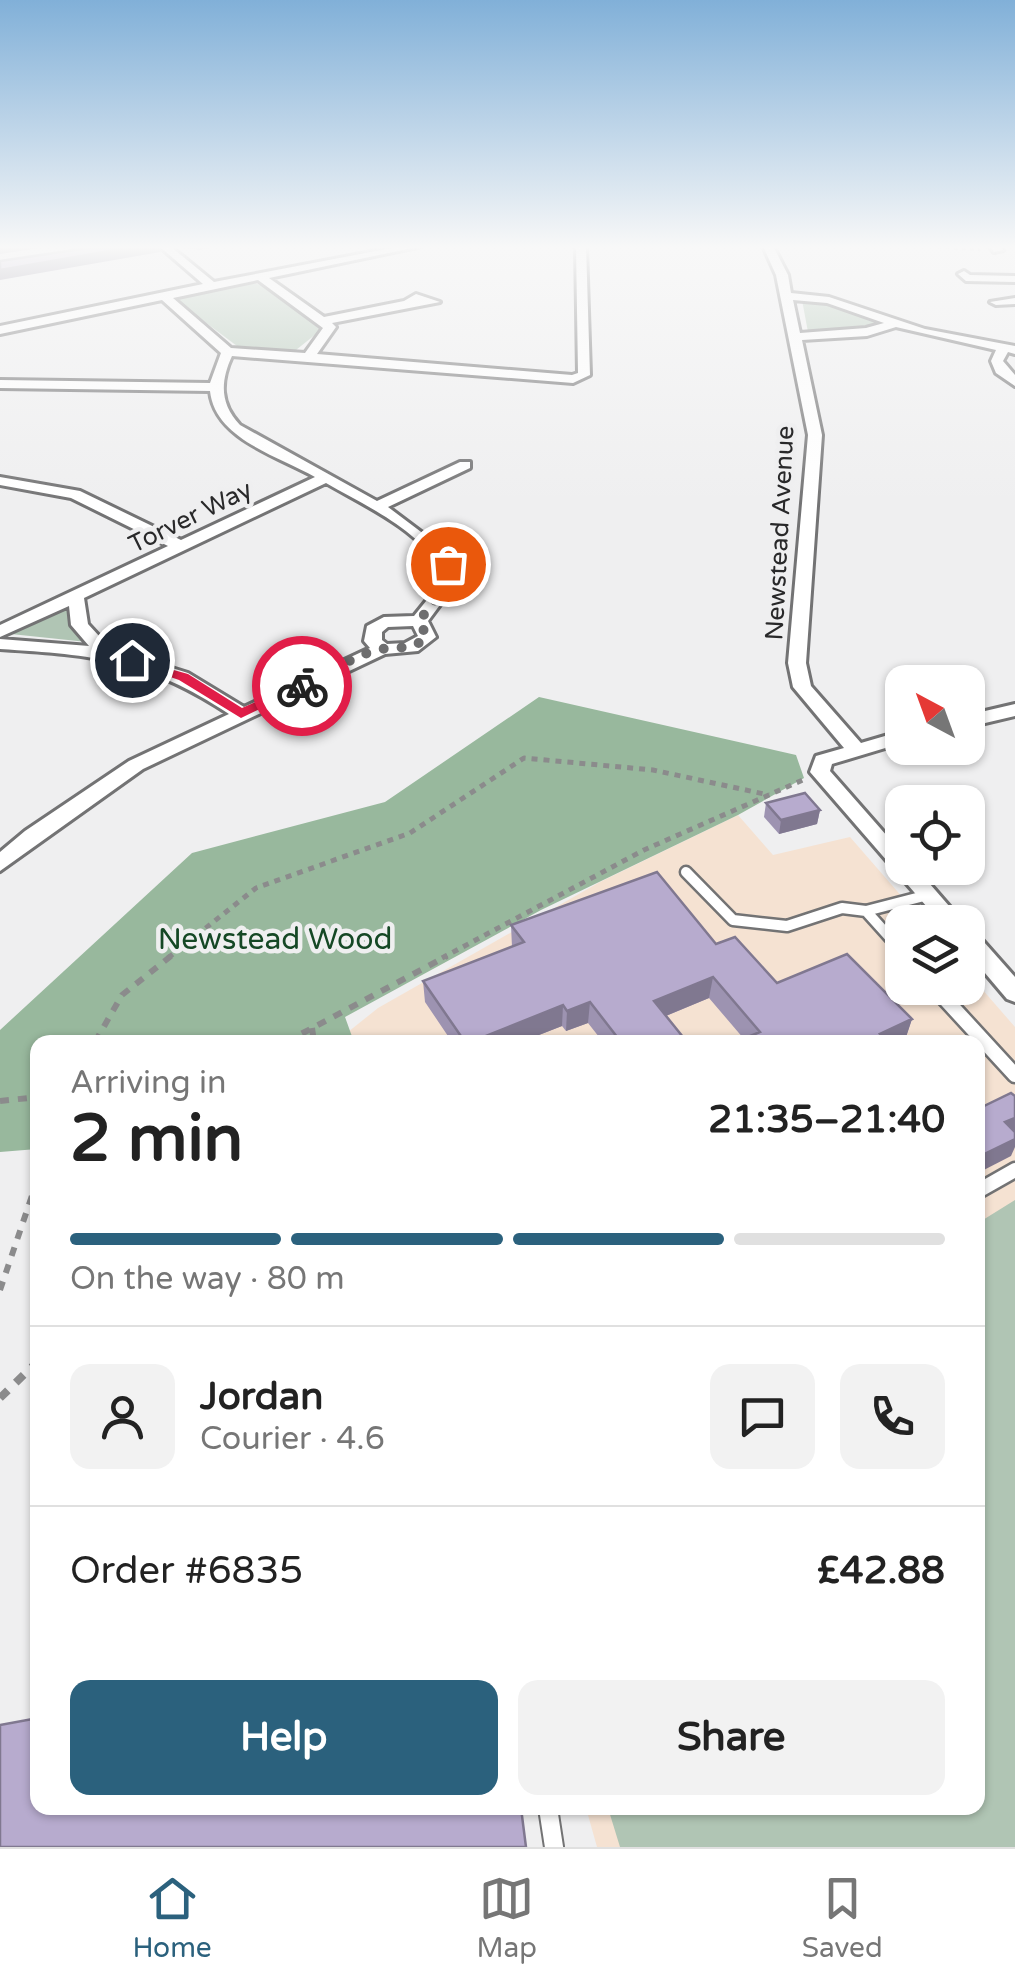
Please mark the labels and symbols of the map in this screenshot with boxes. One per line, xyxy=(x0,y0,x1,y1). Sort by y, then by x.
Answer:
street label: Newstead Avenue xyxy=(759,425,801,641)
street label: Torver Way xyxy=(124,474,257,560)
pin xyxy=(406,522,491,607)
pin xyxy=(90,618,175,703)
courier xyxy=(252,636,352,736)
north arrow xyxy=(885,665,985,765)
park label: Newstead Wood xyxy=(158,921,392,958)

